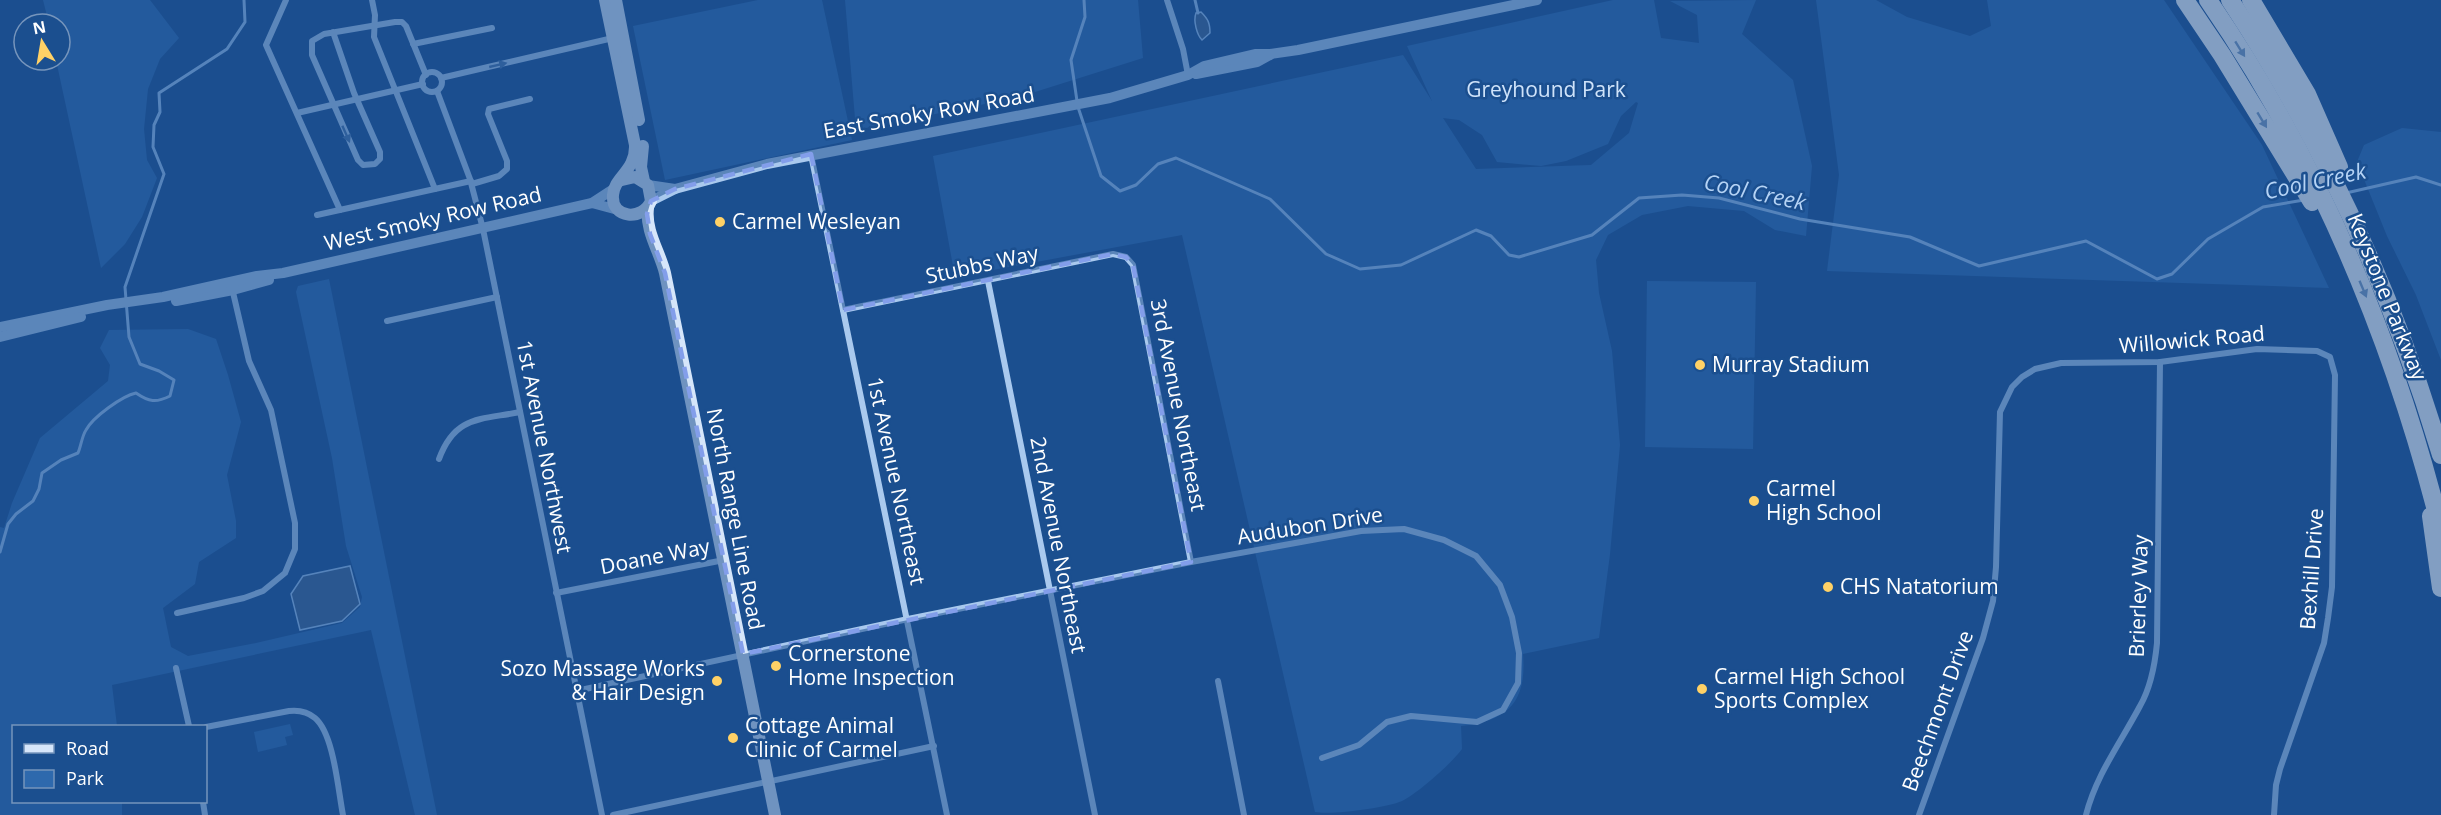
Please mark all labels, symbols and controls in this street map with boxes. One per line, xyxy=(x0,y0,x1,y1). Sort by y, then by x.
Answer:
north arrow xyxy=(12,12,72,72)
text: N xyxy=(31,15,48,39)
one-way arrow xyxy=(2234,41,2245,57)
one-way arrow xyxy=(489,60,508,69)
park label: Greyhound Park xyxy=(1466,75,1626,103)
street label: East Smoky Row Road xyxy=(821,80,1037,144)
one-way arrow xyxy=(2257,112,2268,128)
one-way arrow xyxy=(341,125,351,143)
water label: Cool Creek xyxy=(2261,154,2370,205)
water label: Cool Creek xyxy=(1702,166,1810,217)
street label: West Smoky Row Road xyxy=(321,179,544,257)
place label: Carmel Wesleyan xyxy=(732,207,901,235)
street label: Keystone Parkway xyxy=(2342,209,2434,385)
marker: Carmel Wesleyan xyxy=(713,215,727,229)
street label: Stubbs Way xyxy=(923,238,1041,290)
one-way arrow xyxy=(2358,280,2368,298)
street label: 3rd Avenue Northeast xyxy=(1145,296,1213,513)
street label: Willowick Road xyxy=(2118,319,2266,359)
street label: 1st Avenue Northwest xyxy=(511,338,579,556)
place label: Murray Stadium xyxy=(1712,350,1870,378)
marker: Murray Stadium xyxy=(1693,358,1707,372)
street label: 1st Avenue Northeast xyxy=(861,374,933,587)
street label: North Range Line Road xyxy=(701,405,771,632)
street label: 2nd Avenue Northeast xyxy=(1024,434,1094,656)
place label: Carmel High School xyxy=(1766,474,1882,526)
marker: Carmel High School xyxy=(1747,494,1761,508)
street label: Audubon Drive xyxy=(1235,500,1385,550)
street label: Bexhill Drive xyxy=(2293,507,2329,631)
street label: Doane Way xyxy=(598,532,713,580)
street label: Brierley Way xyxy=(2122,534,2154,658)
place label: CHS Natatorium xyxy=(1840,572,1999,600)
marker: CHS Natatorium xyxy=(1821,580,1835,594)
street label: Beechmont Drive xyxy=(1895,626,1979,795)
place label: Cornerstone Home Inspection xyxy=(788,639,955,691)
place label: Sozo Massage Works & Hair Design xyxy=(500,654,705,706)
marker: Cornerstone Home Inspection xyxy=(769,659,783,673)
place label: Carmel High School Sports Complex xyxy=(1714,662,1905,714)
marker: Sozo Massage Works & Hair Design xyxy=(710,674,724,688)
marker: Carmel High School Sports Complex xyxy=(1695,682,1709,696)
place label: Cottage Animal Clinic of Carmel xyxy=(745,711,898,763)
legend xyxy=(12,725,207,803)
marker: Cottage Animal Clinic of Carmel xyxy=(726,731,740,745)
text: Road xyxy=(66,736,109,760)
text: Park xyxy=(66,766,104,790)

